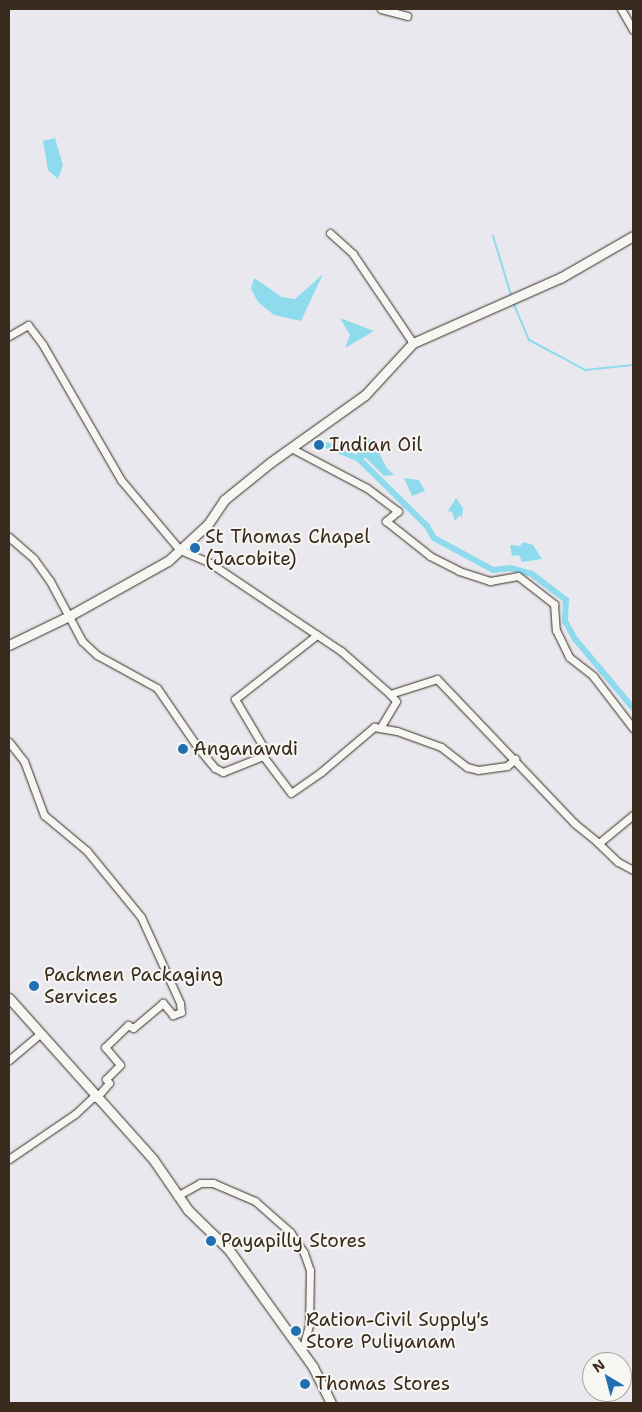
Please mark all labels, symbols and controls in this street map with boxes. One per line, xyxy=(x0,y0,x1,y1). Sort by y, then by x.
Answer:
place label: Indian Oil xyxy=(329,434,422,456)
marker: Indian Oil xyxy=(313,439,325,451)
place label: St Thomas Chapel (Jacobite) xyxy=(205,526,370,570)
marker: St Thomas Chapel (Jacobite) xyxy=(189,542,201,554)
place label: Anganawdi xyxy=(193,738,298,760)
marker: Anganawdi xyxy=(177,743,189,755)
place label: Packmen Packaging Services xyxy=(44,964,223,1008)
marker: Packmen Packaging Services xyxy=(28,980,40,992)
place label: Payapilly Stores xyxy=(221,1230,367,1252)
marker: Payapilly Stores xyxy=(205,1235,217,1247)
place label: Ration-Civil Supply's Store Puliyanam xyxy=(306,1309,489,1353)
marker: Ration-Civil Supply's Store Puliyanam xyxy=(290,1325,302,1337)
north arrow xyxy=(582,1352,632,1402)
text: N xyxy=(589,1355,608,1376)
place label: Thomas Stores xyxy=(315,1373,450,1395)
marker: Thomas Stores xyxy=(299,1378,311,1390)

